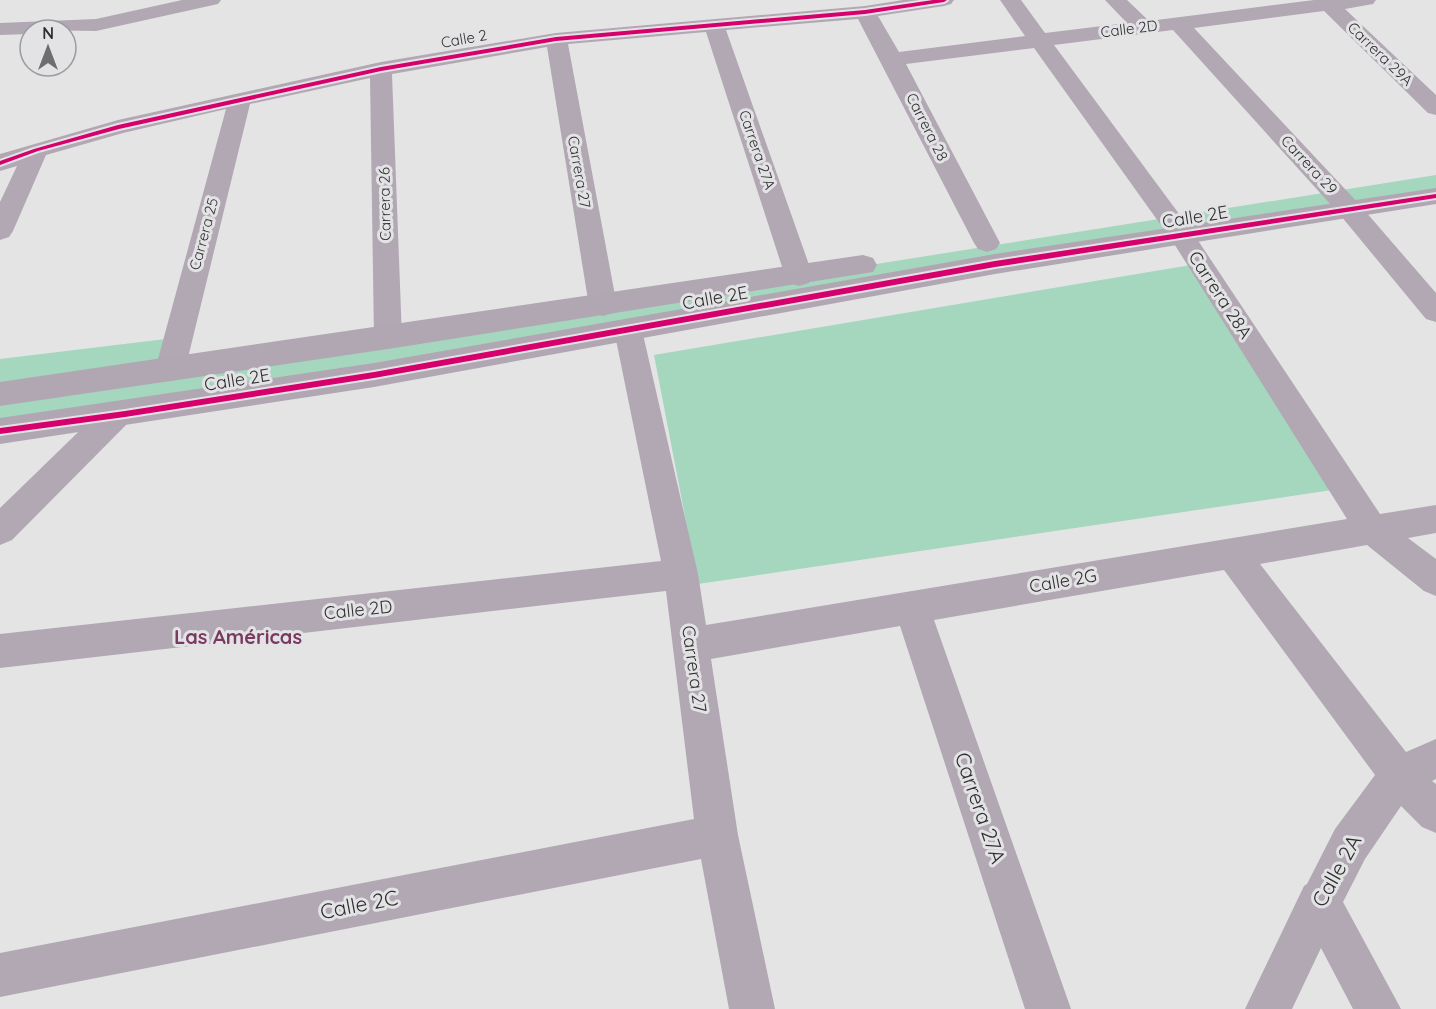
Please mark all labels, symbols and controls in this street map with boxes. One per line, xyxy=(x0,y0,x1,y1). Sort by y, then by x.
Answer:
street label: Calle 2D xyxy=(1099,16,1159,41)
north arrow xyxy=(18,18,78,78)
street label: Carrera 29A xyxy=(1344,18,1417,90)
text: N xyxy=(42,23,54,43)
street label: Calle 2 xyxy=(439,25,488,52)
street label: Carrera 28 xyxy=(902,90,953,164)
street label: Carrera 27A xyxy=(735,108,780,192)
street label: Carrera 29 xyxy=(1277,131,1342,198)
street label: Carrera 27 xyxy=(564,134,595,210)
street label: Carrera 26 xyxy=(374,167,395,241)
street label: Carrera 25 xyxy=(185,196,222,272)
street label: Calle 2E xyxy=(1161,200,1229,233)
street label: Carrera 28A xyxy=(1183,246,1258,343)
street label: Calle 2E xyxy=(680,280,749,315)
street label: Calle 2E xyxy=(203,363,271,396)
street label: Calle 2G xyxy=(1027,563,1099,598)
street label: Calle 2D xyxy=(323,594,393,625)
district label: Las Américas xyxy=(174,624,302,649)
street label: Carrera 27 xyxy=(677,624,712,714)
street label: Carrera 27A xyxy=(950,749,1012,867)
street label: Calle 2A xyxy=(1306,830,1367,911)
street label: Calle 2C xyxy=(318,884,400,924)

